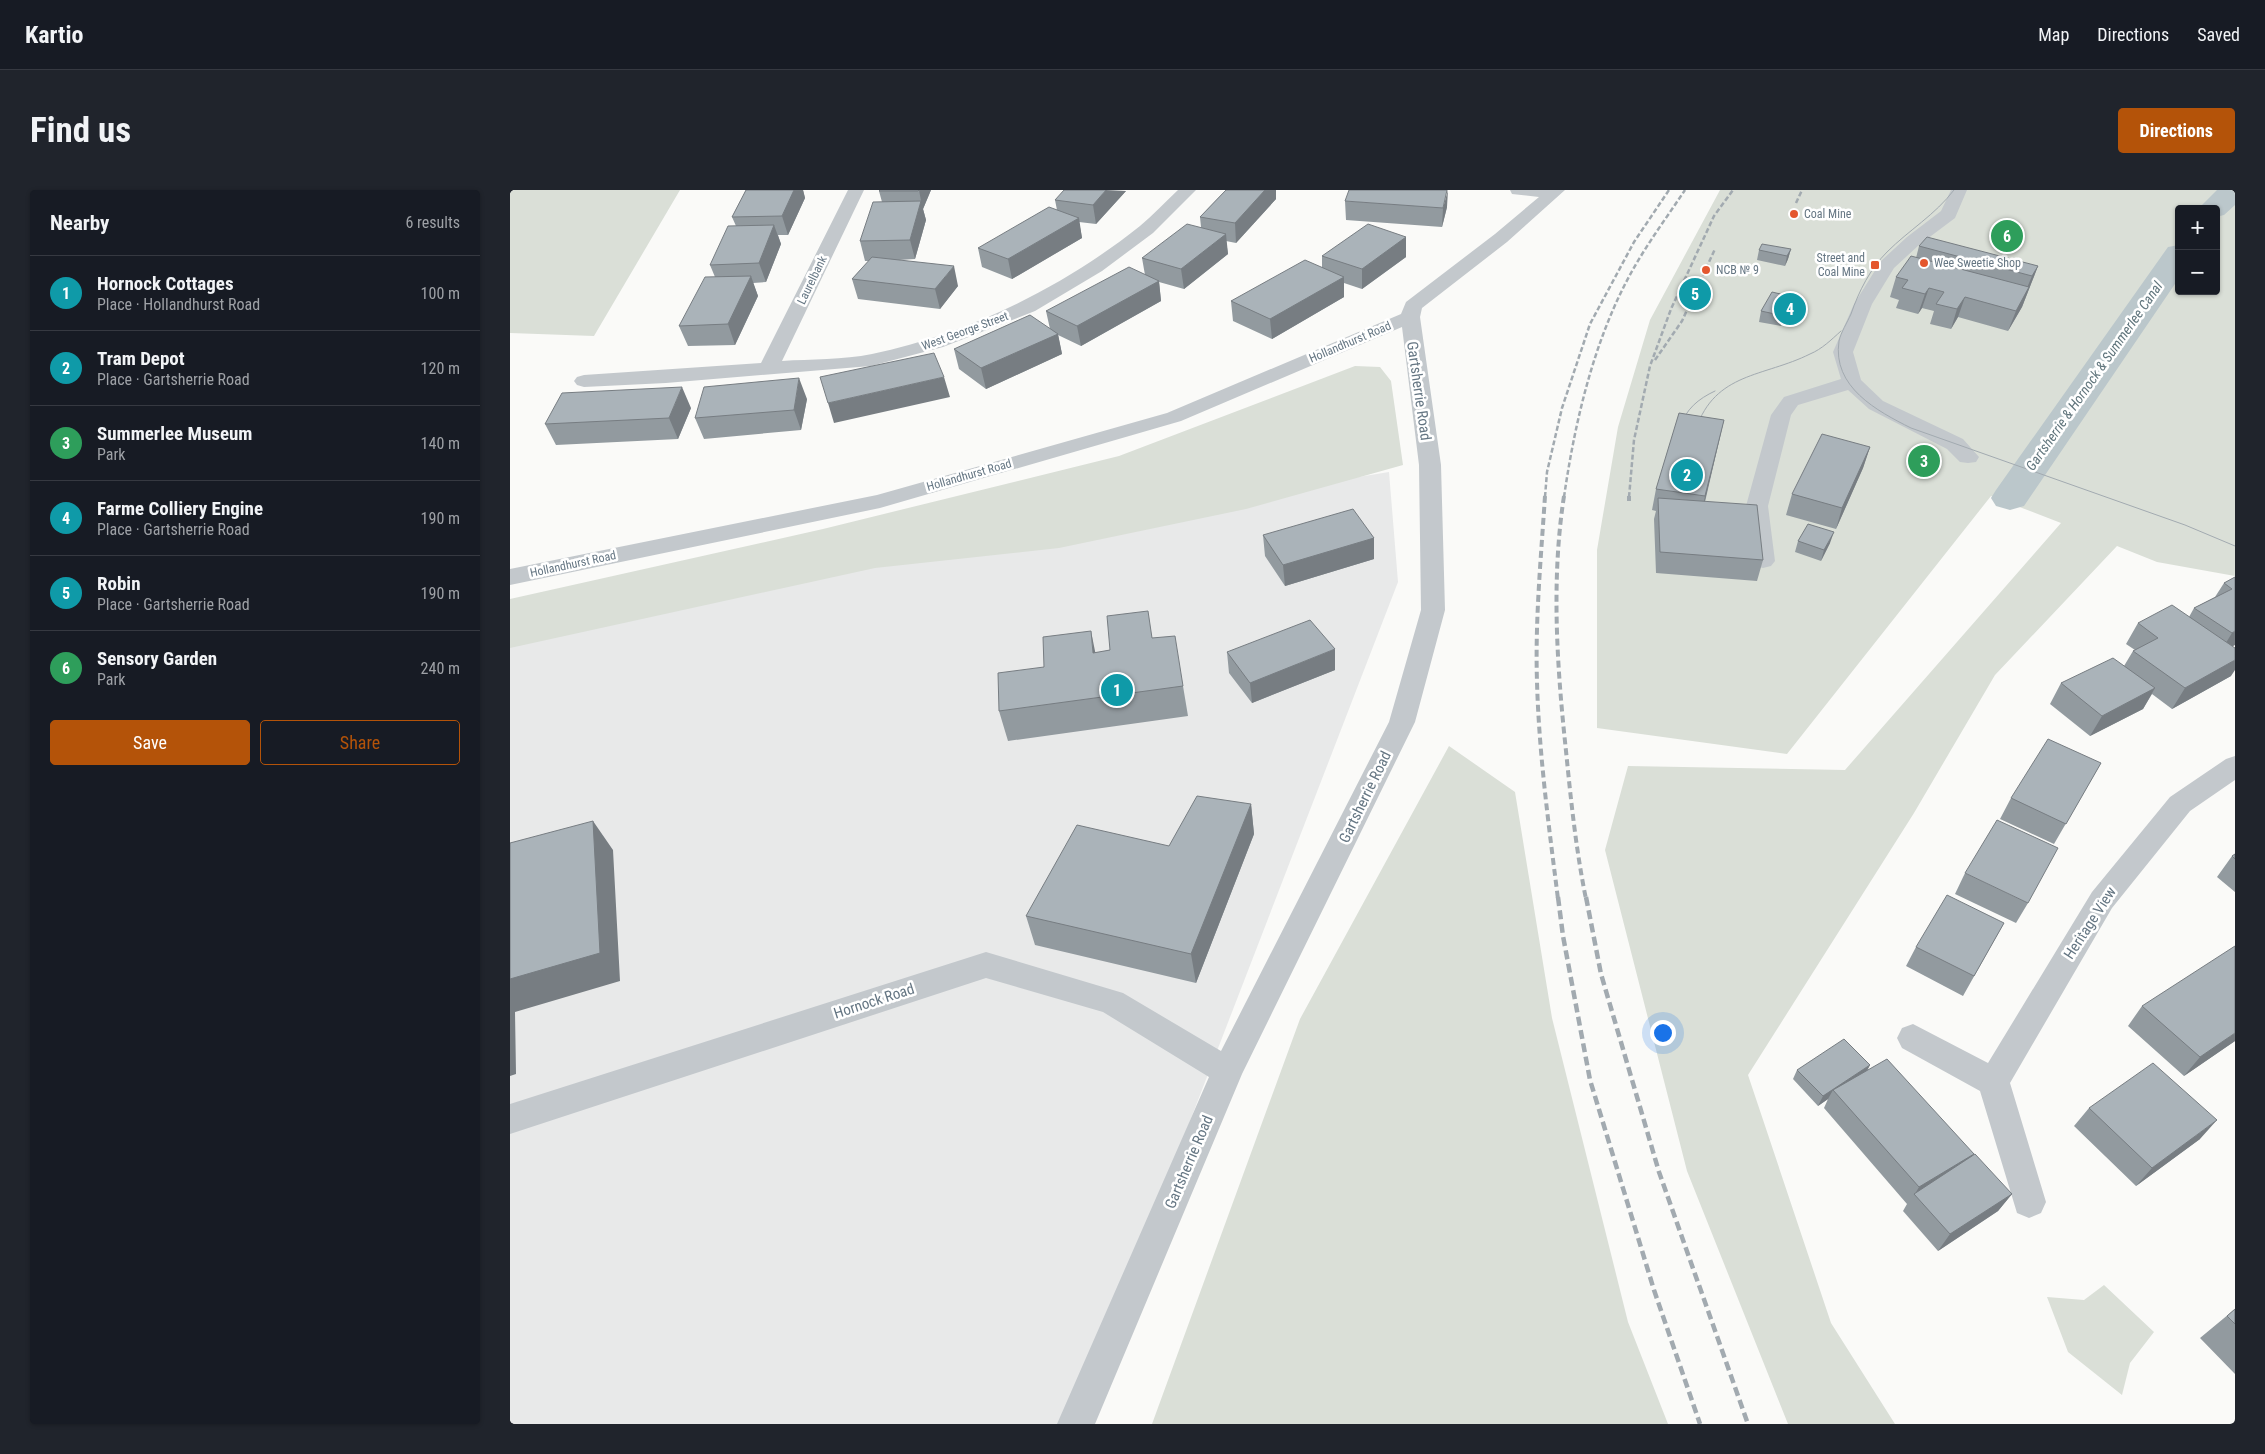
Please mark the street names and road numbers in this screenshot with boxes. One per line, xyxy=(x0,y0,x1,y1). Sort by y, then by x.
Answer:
street label: Laurelbank xyxy=(794,253,830,306)
street label: West George Street xyxy=(920,309,1011,353)
street label: Hollandhurst Road xyxy=(1307,318,1393,366)
street label: Gartsherrie Road xyxy=(1403,340,1435,442)
street label: Hollandhurst Road xyxy=(925,456,1013,494)
street label: Hollandhurst Road xyxy=(529,548,617,580)
street label: Gartsherrie Road xyxy=(1335,748,1395,846)
street label: Heritage View xyxy=(2060,883,2120,962)
street label: Hornock Road xyxy=(832,980,916,1022)
street label: Gartsherrie Road xyxy=(1161,1113,1217,1211)

